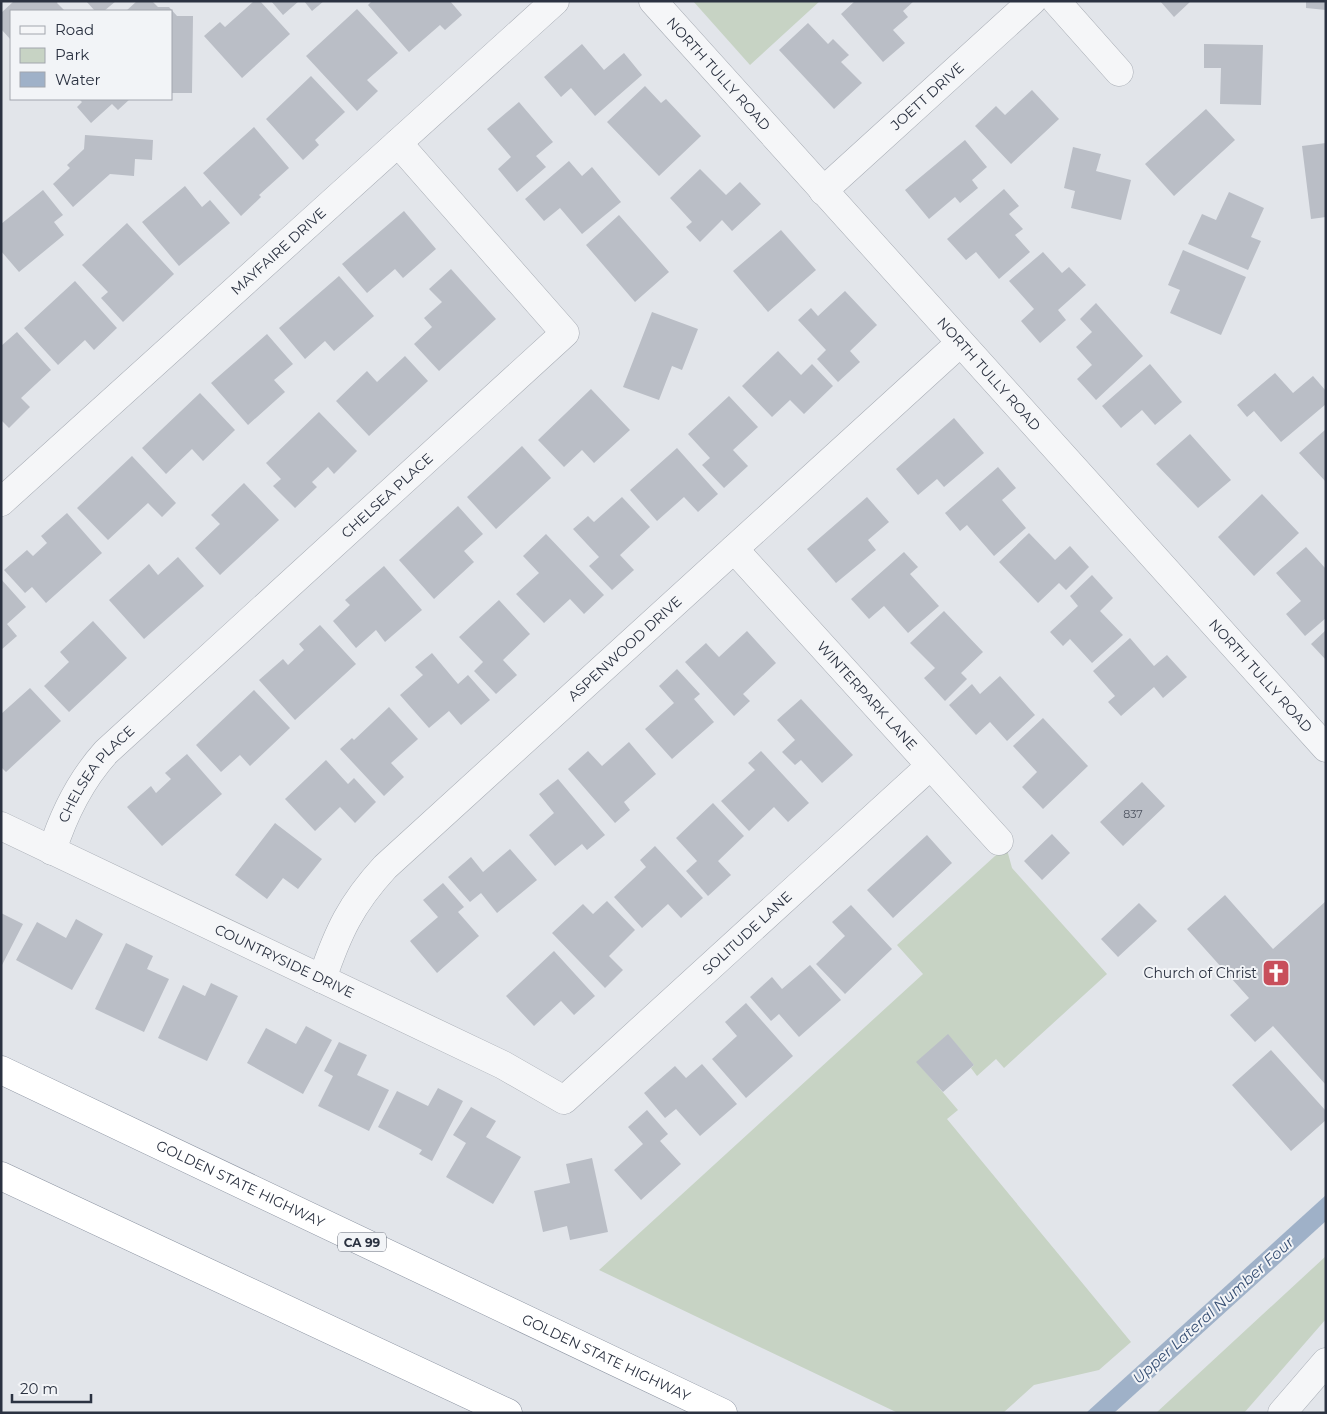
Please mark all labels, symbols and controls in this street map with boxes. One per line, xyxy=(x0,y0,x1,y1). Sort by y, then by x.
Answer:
legend xyxy=(10,10,172,100)
street label: NORTH TULLY ROAD xyxy=(663,13,774,134)
text: Road xyxy=(55,20,94,39)
text: Park xyxy=(55,45,89,64)
street label: JOETT DRIVE xyxy=(886,58,968,135)
text: Water xyxy=(55,70,101,89)
street label: MAYFAIRE DRIVE xyxy=(227,204,330,299)
street label: NORTH TULLY ROAD xyxy=(933,313,1045,434)
street label: CHELSEA PLACE xyxy=(337,449,437,542)
street label: ASPENWOOD DRIVE xyxy=(564,592,685,705)
street label: NORTH TULLY ROAD xyxy=(1205,615,1317,736)
street label: WINTERPARK LANE xyxy=(813,637,921,754)
street label: CHELSEA PLACE xyxy=(54,722,138,825)
house number: 837 xyxy=(1123,807,1143,821)
street label: SOLITUDE LANE xyxy=(698,887,796,979)
street label: COUNTRYSIDE DRIVE xyxy=(212,920,357,1002)
church icon: Church of Christ xyxy=(1261,958,1291,988)
place label: Church of Christ xyxy=(1143,964,1257,982)
street label: GOLDEN STATE HIGHWAY xyxy=(153,1136,328,1231)
road number: CA 99 xyxy=(338,1232,386,1252)
water label: Upper Lateral Number Four xyxy=(1128,1232,1298,1388)
street label: GOLDEN STATE HIGHWAY xyxy=(519,1310,693,1405)
scale bar xyxy=(12,1372,91,1404)
text: 20 m xyxy=(20,1379,58,1398)

